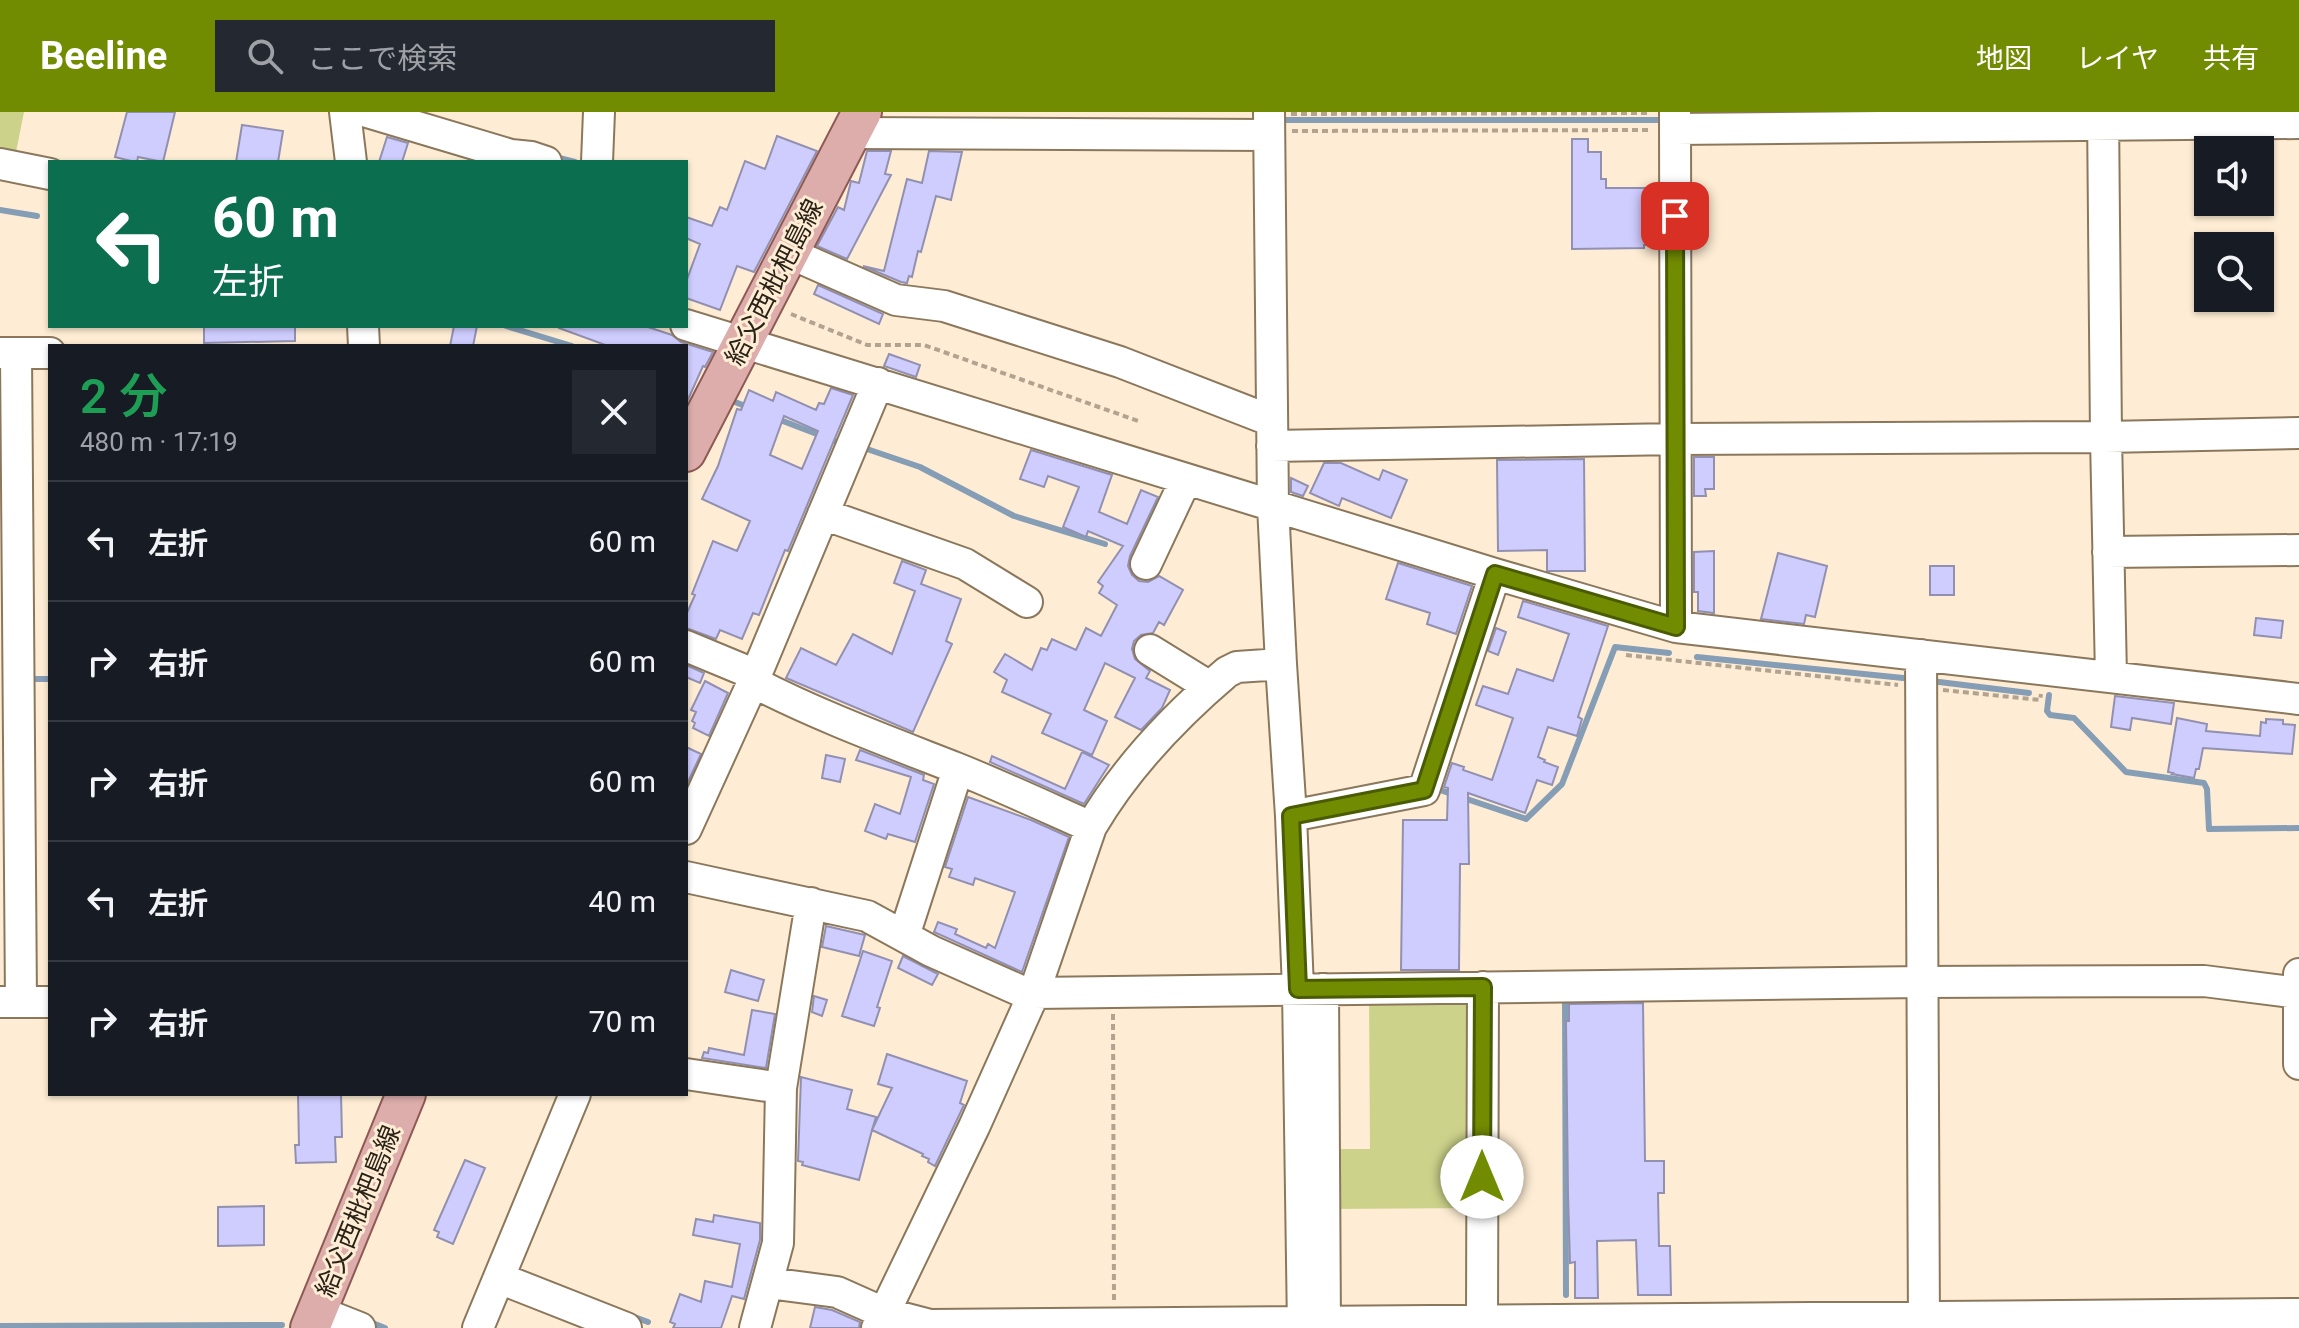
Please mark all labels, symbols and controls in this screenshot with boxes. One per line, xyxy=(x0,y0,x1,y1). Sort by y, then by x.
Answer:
search box xyxy=(215,20,775,92)
text: Beeline xyxy=(40,34,167,78)
icon: search xyxy=(243,34,287,78)
text: ここで検索 xyxy=(307,41,457,76)
text: 地図 xyxy=(1976,42,2032,75)
text: レイヤ xyxy=(2076,42,2159,75)
text: 共有 xyxy=(2203,42,2259,75)
map controls xyxy=(2194,136,2274,312)
button: sound xyxy=(2194,136,2274,216)
pin xyxy=(1641,182,1709,250)
text: 60 m xyxy=(212,185,339,251)
icon: left xyxy=(80,192,184,296)
street label: 給父西枇杷島線 xyxy=(719,194,829,370)
icon: arrive xyxy=(1653,194,1697,238)
button: search xyxy=(2194,232,2274,312)
text: 左折 xyxy=(212,261,284,303)
text: 2 分 xyxy=(80,368,167,425)
button: close xyxy=(572,370,656,454)
text: 480 m · 17:19 xyxy=(80,427,238,457)
icon: left xyxy=(80,519,124,563)
text: 60 m xyxy=(589,524,656,559)
text: 左折 xyxy=(148,526,208,561)
icon: right xyxy=(80,639,124,683)
text: 60 m xyxy=(589,644,656,679)
text: 右折 xyxy=(148,646,208,681)
icon: right xyxy=(80,759,124,803)
text: 60 m xyxy=(589,764,656,799)
text: 右折 xyxy=(148,766,208,801)
icon: left xyxy=(80,879,124,923)
text: 40 m xyxy=(589,884,656,919)
text: 左折 xyxy=(148,886,208,921)
icon: right xyxy=(80,999,124,1043)
text: 70 m xyxy=(589,1004,656,1039)
text: 右折 xyxy=(148,1006,208,1041)
street label: 給父西枇杷島線 xyxy=(310,1121,406,1301)
position arrow xyxy=(1440,1135,1524,1219)

